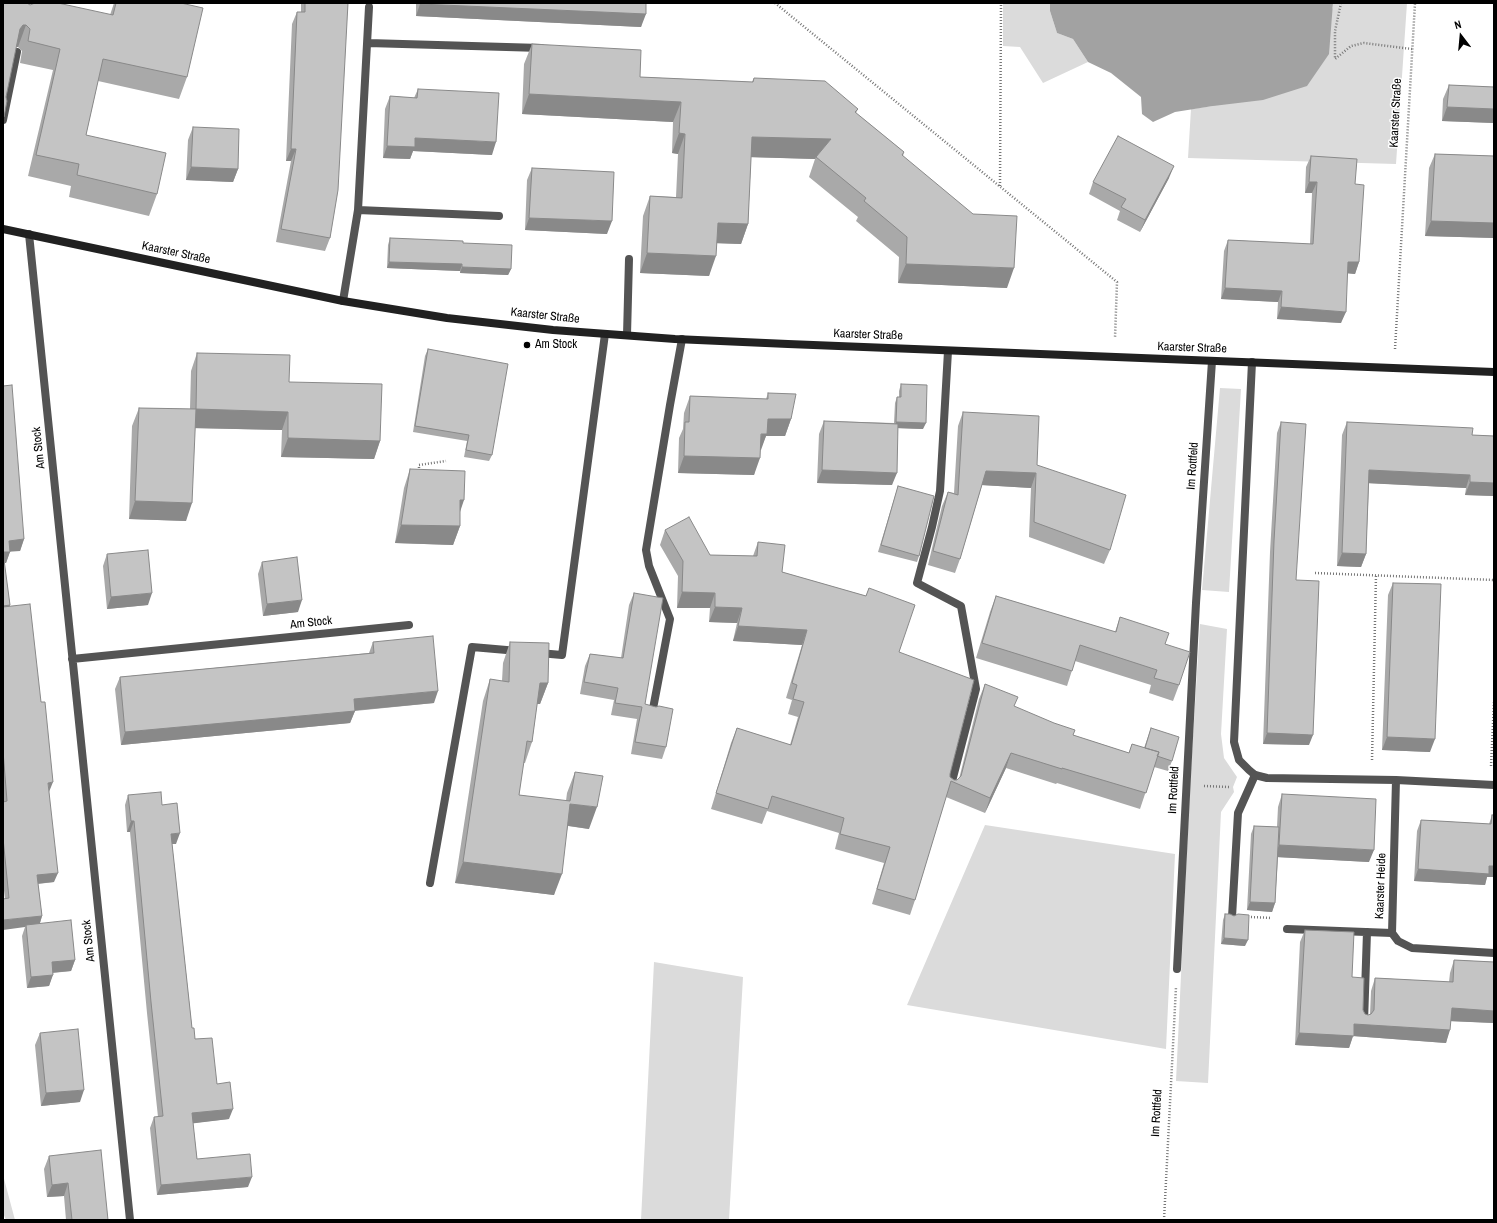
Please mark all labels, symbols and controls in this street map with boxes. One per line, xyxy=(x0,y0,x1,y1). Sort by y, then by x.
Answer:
north arrow xyxy=(1441,16,1481,56)
text: N xyxy=(1453,17,1463,32)
street label: Kaarster Straße xyxy=(1387,78,1405,148)
street label: Kaarster Straße xyxy=(141,239,211,267)
street label: Kaarster Straße xyxy=(510,305,580,327)
street label: Kaarster Straße xyxy=(833,327,903,343)
place label: Am Stock xyxy=(535,338,577,352)
marker: Am Stock xyxy=(522,340,532,350)
street label: Kaarster Straße xyxy=(1157,340,1227,356)
street label: Am Stock xyxy=(30,426,48,470)
street label: Im Rottfeld xyxy=(1184,442,1202,490)
street label: Am Stock xyxy=(289,614,333,632)
street label: Im Rottfeld xyxy=(1166,766,1182,814)
street label: Kaarster Heide xyxy=(1373,853,1389,919)
street label: Am Stock xyxy=(80,919,98,963)
street label: Im Rottfeld xyxy=(1149,1089,1165,1137)

